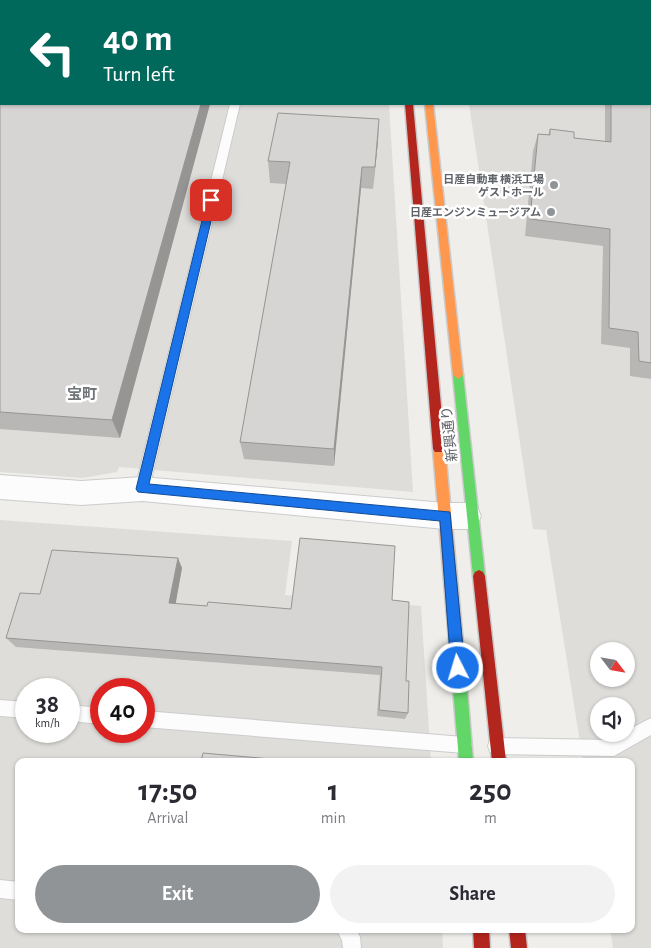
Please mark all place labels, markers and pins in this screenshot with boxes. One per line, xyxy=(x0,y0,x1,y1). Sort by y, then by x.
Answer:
place label: 日産自動車 横浜工場 ゲストホール xyxy=(443,173,544,198)
pin xyxy=(190,179,232,221)
marker: 日産自動車 横浜工場 ゲストホール xyxy=(548,179,560,191)
marker: 日産エンジンミュージアム xyxy=(545,206,557,218)
place label: 日産エンジンミュージアム xyxy=(410,207,541,218)

